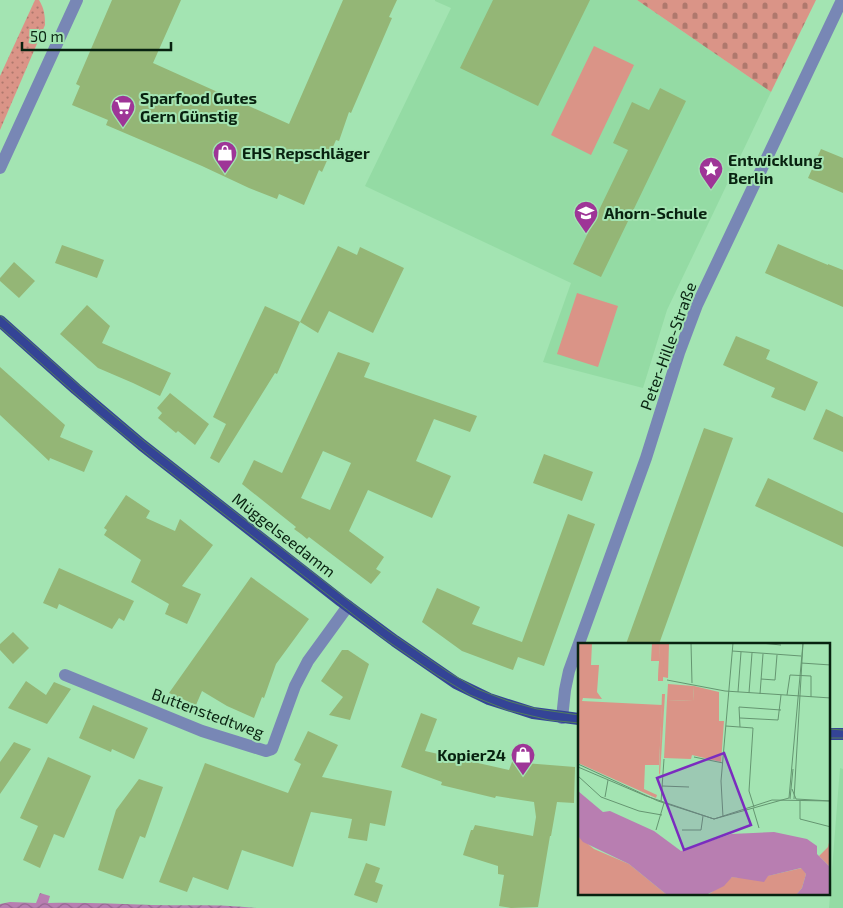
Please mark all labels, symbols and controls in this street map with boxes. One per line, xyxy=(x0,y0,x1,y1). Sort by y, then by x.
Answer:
scale bar xyxy=(22,20,171,52)
text: 50 m xyxy=(30,27,64,45)
place label: Sparfood Gutes Gern Günstig xyxy=(140,88,257,125)
supermarket icon: Sparfood Gutes Gern Günstig xyxy=(110,94,136,128)
shop icon: EHS Repschläger xyxy=(212,140,238,174)
place label: EHS Repschläger xyxy=(242,143,370,162)
place label: Entwicklung Berlin xyxy=(728,150,823,187)
place icon: Entwicklung Berlin xyxy=(698,156,724,190)
school or university icon: Ahorn-Schule xyxy=(573,200,599,234)
place label: Ahorn-Schule xyxy=(604,203,707,222)
street label: Peter-Hille-Straße xyxy=(636,279,700,412)
street label: Müggelseedamm xyxy=(229,488,340,581)
inset map xyxy=(578,643,830,896)
street label: Buttenstedtweg xyxy=(150,683,267,742)
shop icon: Kopier24 xyxy=(510,742,536,776)
place label: Kopier24 xyxy=(437,745,506,764)

